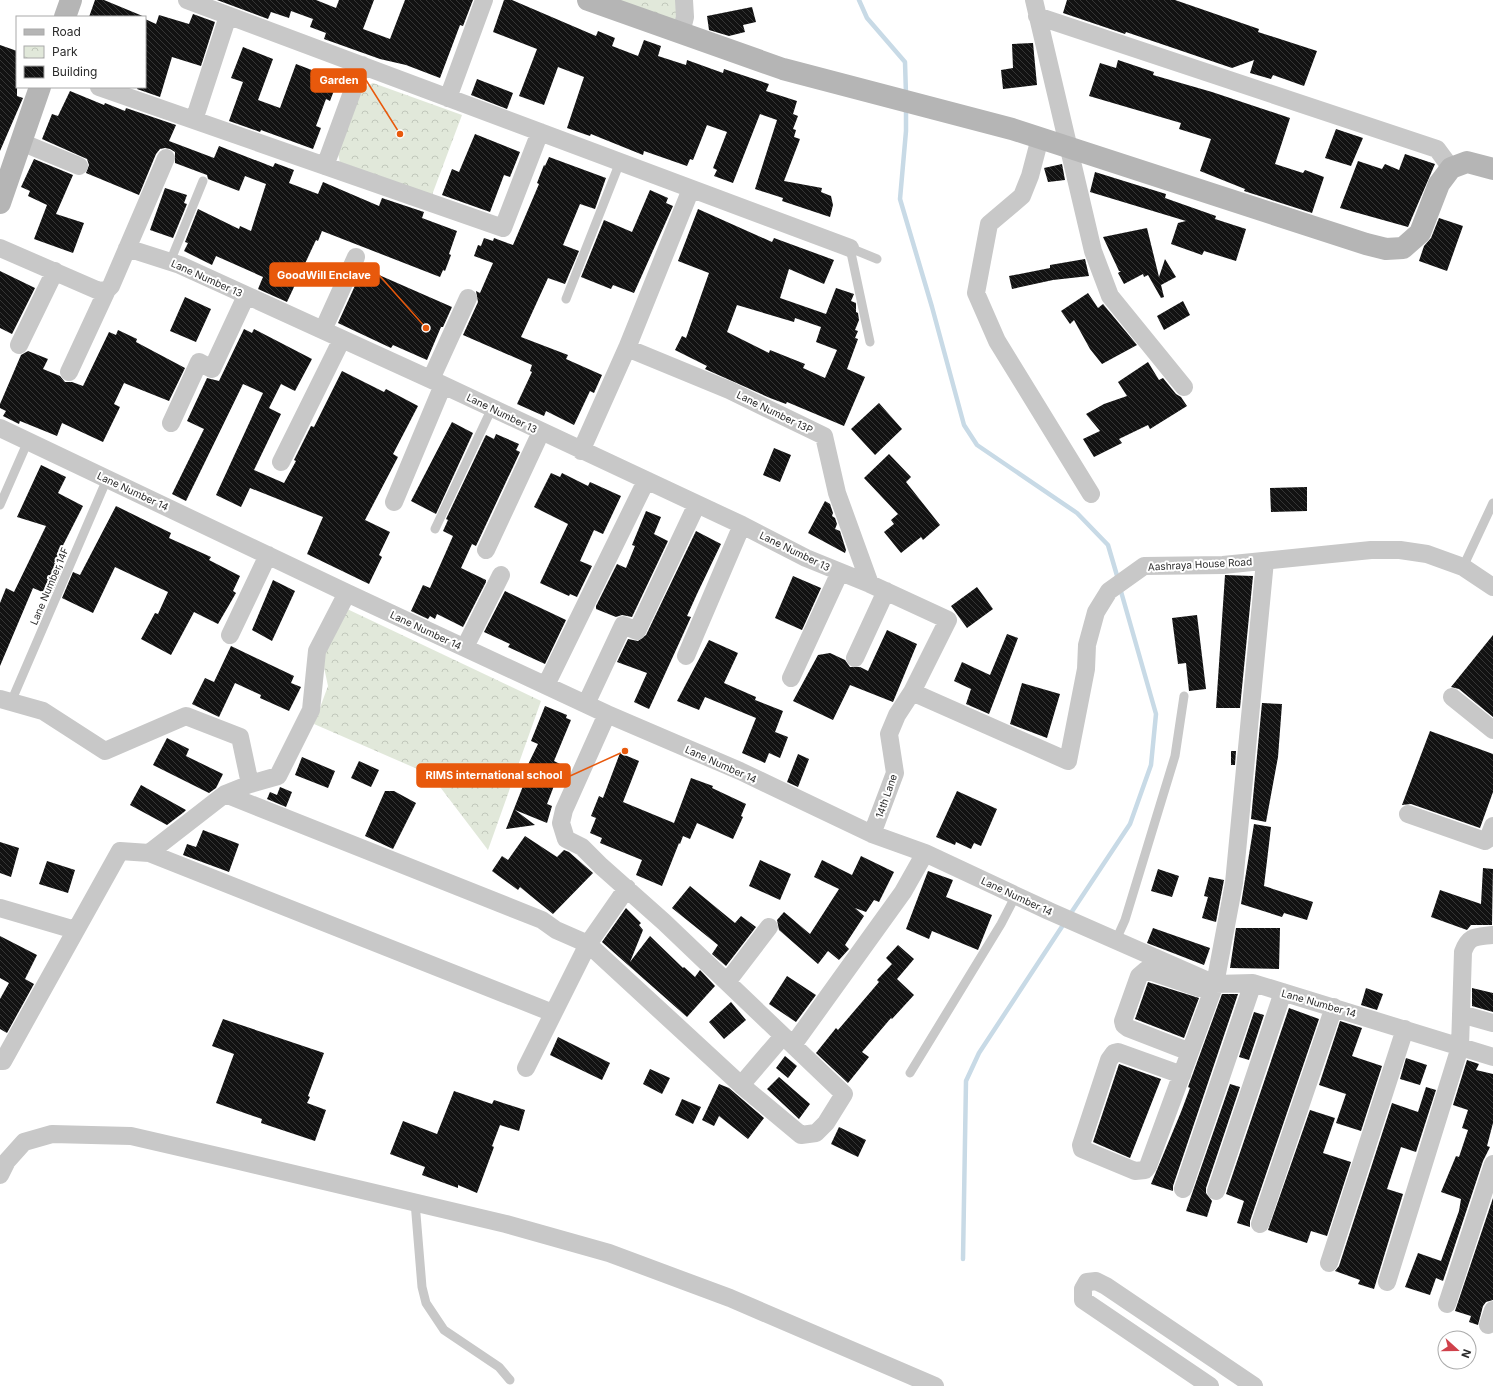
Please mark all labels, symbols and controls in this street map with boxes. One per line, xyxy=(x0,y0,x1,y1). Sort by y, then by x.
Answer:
legend xyxy=(16,16,146,88)
text: Road xyxy=(52,24,81,39)
text: Park xyxy=(52,44,78,59)
text: Building xyxy=(52,64,97,79)
callout: Garden xyxy=(311,69,366,92)
text: Garden xyxy=(319,73,359,87)
street label: Lane Number 13 xyxy=(169,257,245,299)
callout: GoodWill Enclave xyxy=(270,263,379,286)
text: GoodWill Enclave xyxy=(277,268,371,282)
street label: Lane Number 13P xyxy=(735,388,815,436)
street label: Lane Number 13 xyxy=(465,391,539,435)
street label: Lane Number 14 xyxy=(96,469,170,513)
street label: Lane Number 13 xyxy=(758,529,832,573)
street label: Lane Number 14F xyxy=(27,545,71,627)
street label: Aashraya House Road xyxy=(1148,555,1252,573)
street label: Lane Number 14 xyxy=(389,608,463,652)
street label: Lane Number 14 xyxy=(683,743,759,785)
callout: RIMS international school xyxy=(417,764,570,787)
text: RIMS international school xyxy=(426,768,563,782)
street label: 14th Lane xyxy=(873,772,899,819)
street label: Lane Number 14 xyxy=(980,874,1054,918)
street label: Lane Number 14 xyxy=(1280,987,1358,1019)
north arrow xyxy=(1437,1330,1477,1370)
text: N xyxy=(1458,1347,1474,1360)

